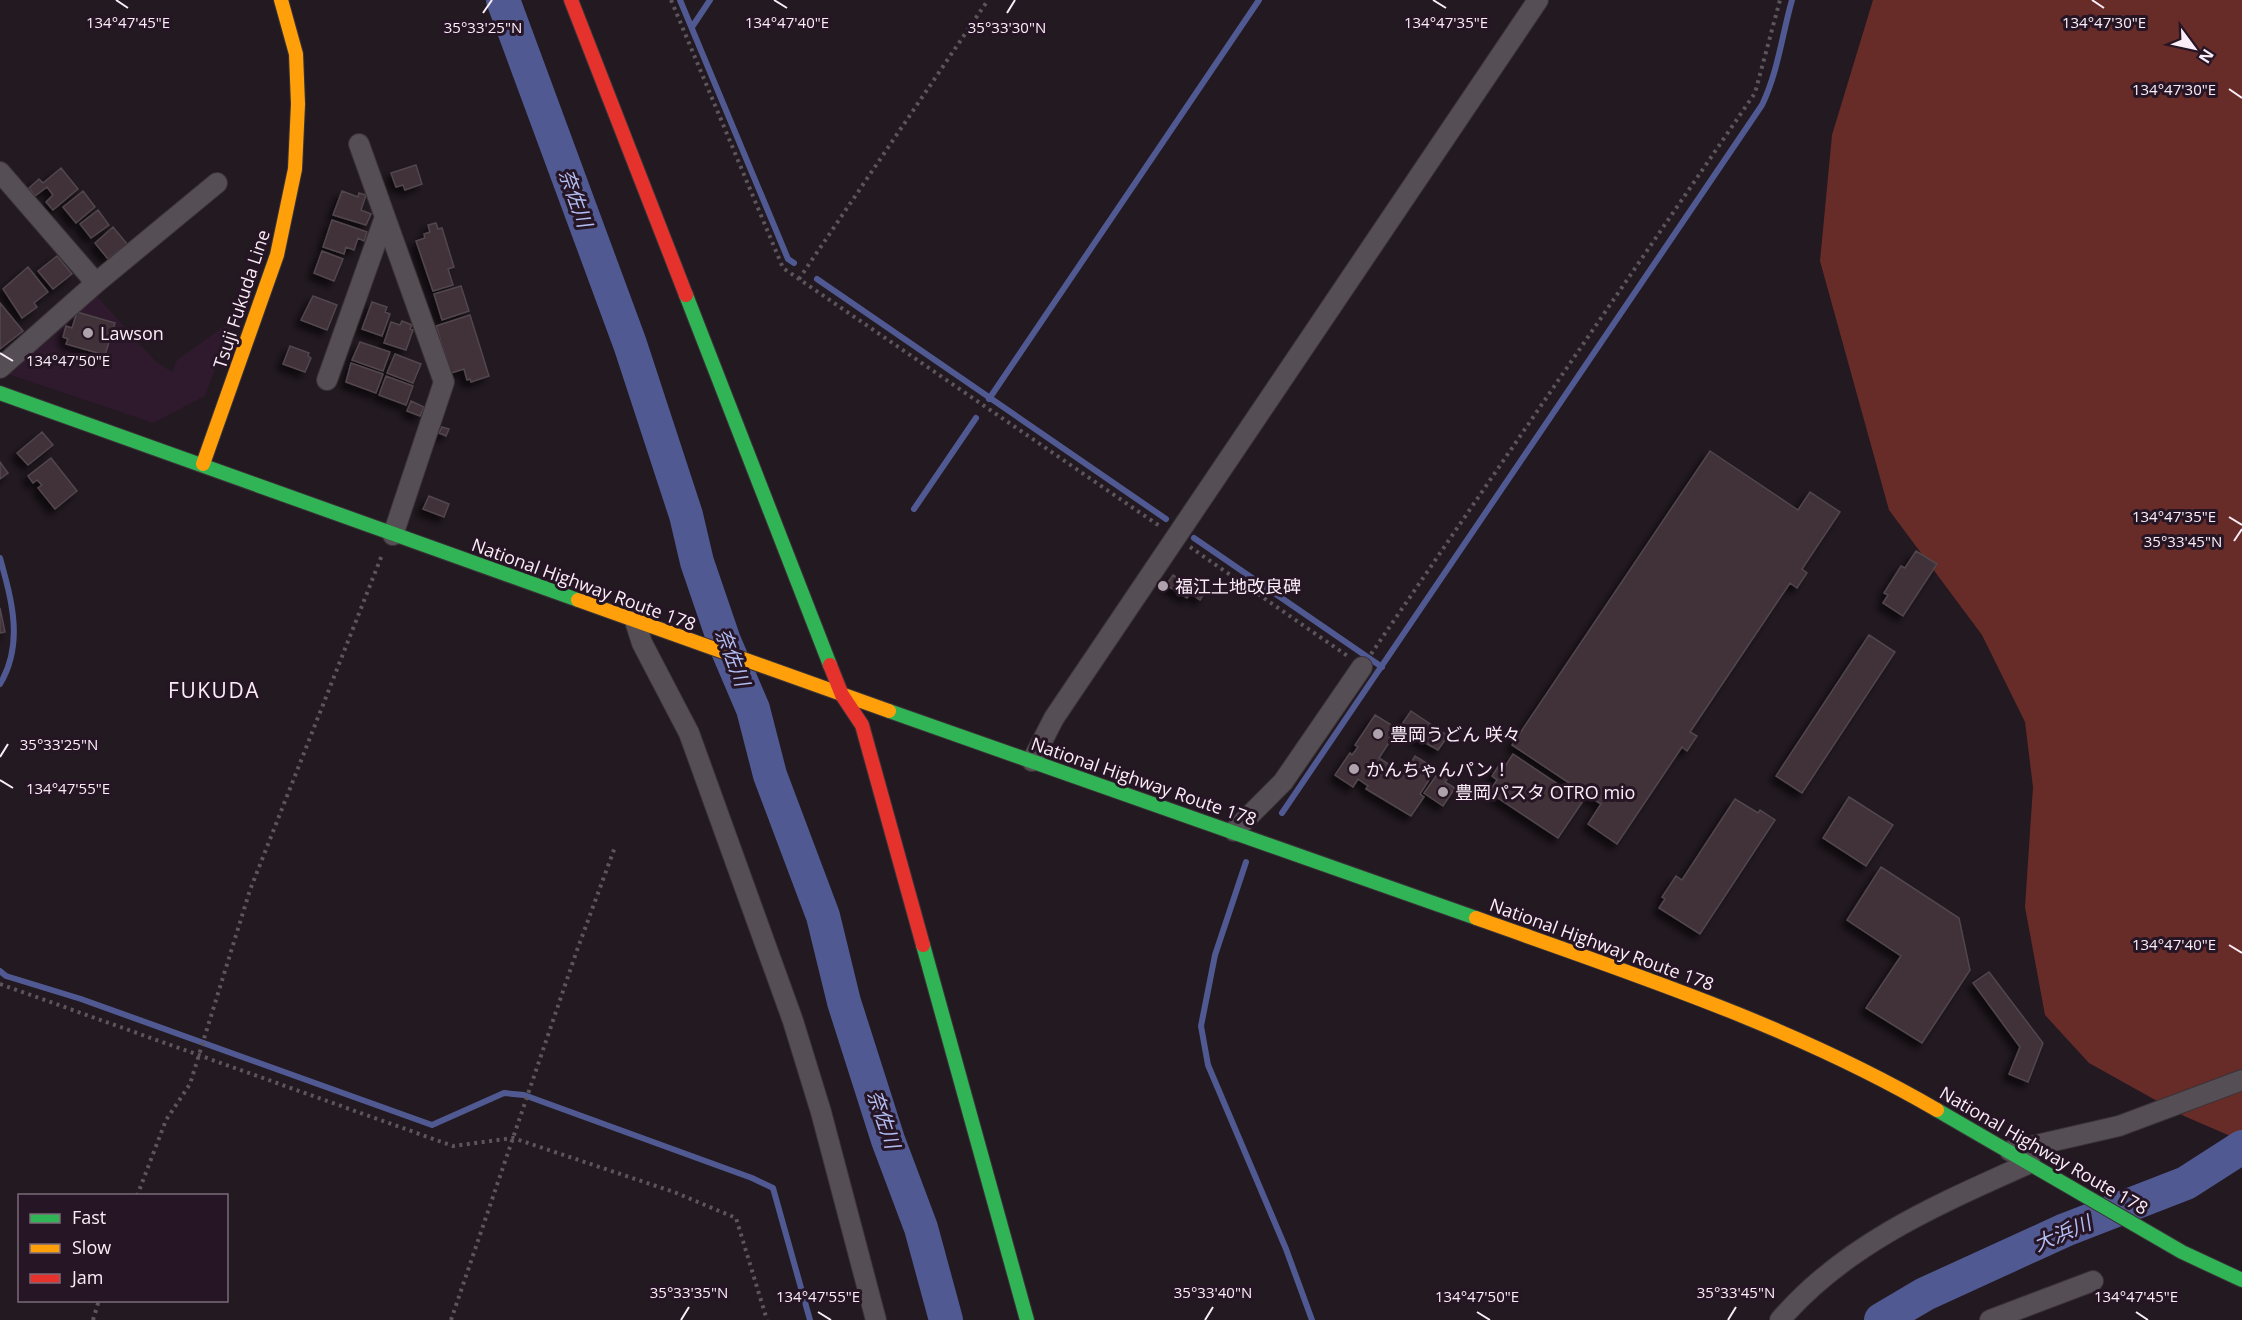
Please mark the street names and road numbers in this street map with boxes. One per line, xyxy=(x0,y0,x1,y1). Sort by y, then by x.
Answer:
street label: Tsuji Fukuda Line xyxy=(207,226,275,372)
street label: National Highway Route 178 xyxy=(469,532,699,636)
street label: National Highway Route 178 xyxy=(1028,731,1260,831)
street label: National Highway Route 178 xyxy=(1487,892,1717,996)
street label: National Highway Route 178 xyxy=(1935,1080,2153,1220)

